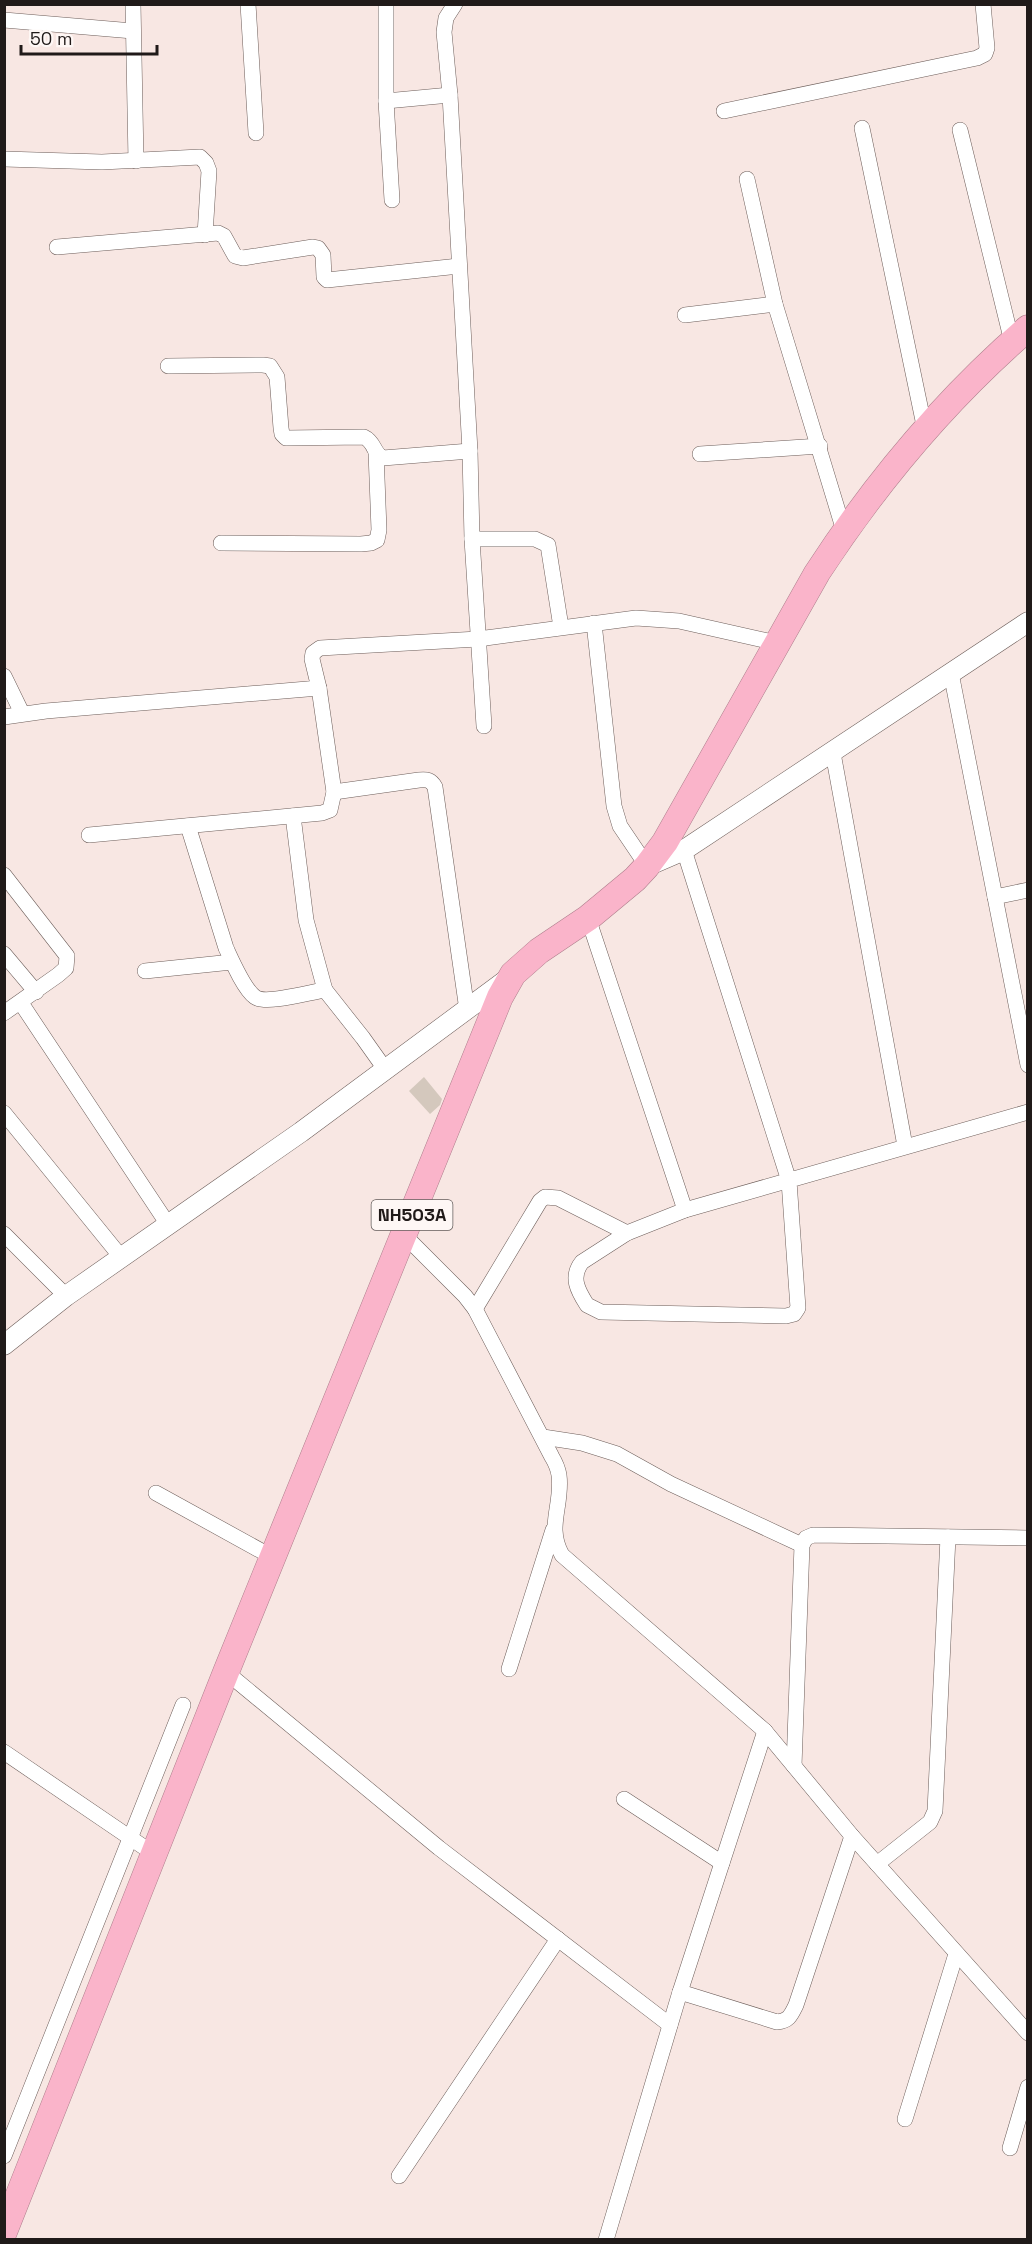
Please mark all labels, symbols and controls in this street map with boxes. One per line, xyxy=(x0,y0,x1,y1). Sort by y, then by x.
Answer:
scale bar xyxy=(21,18,158,56)
text: 50 m xyxy=(30,27,72,50)
road number: NH503A xyxy=(372,1200,452,1230)

